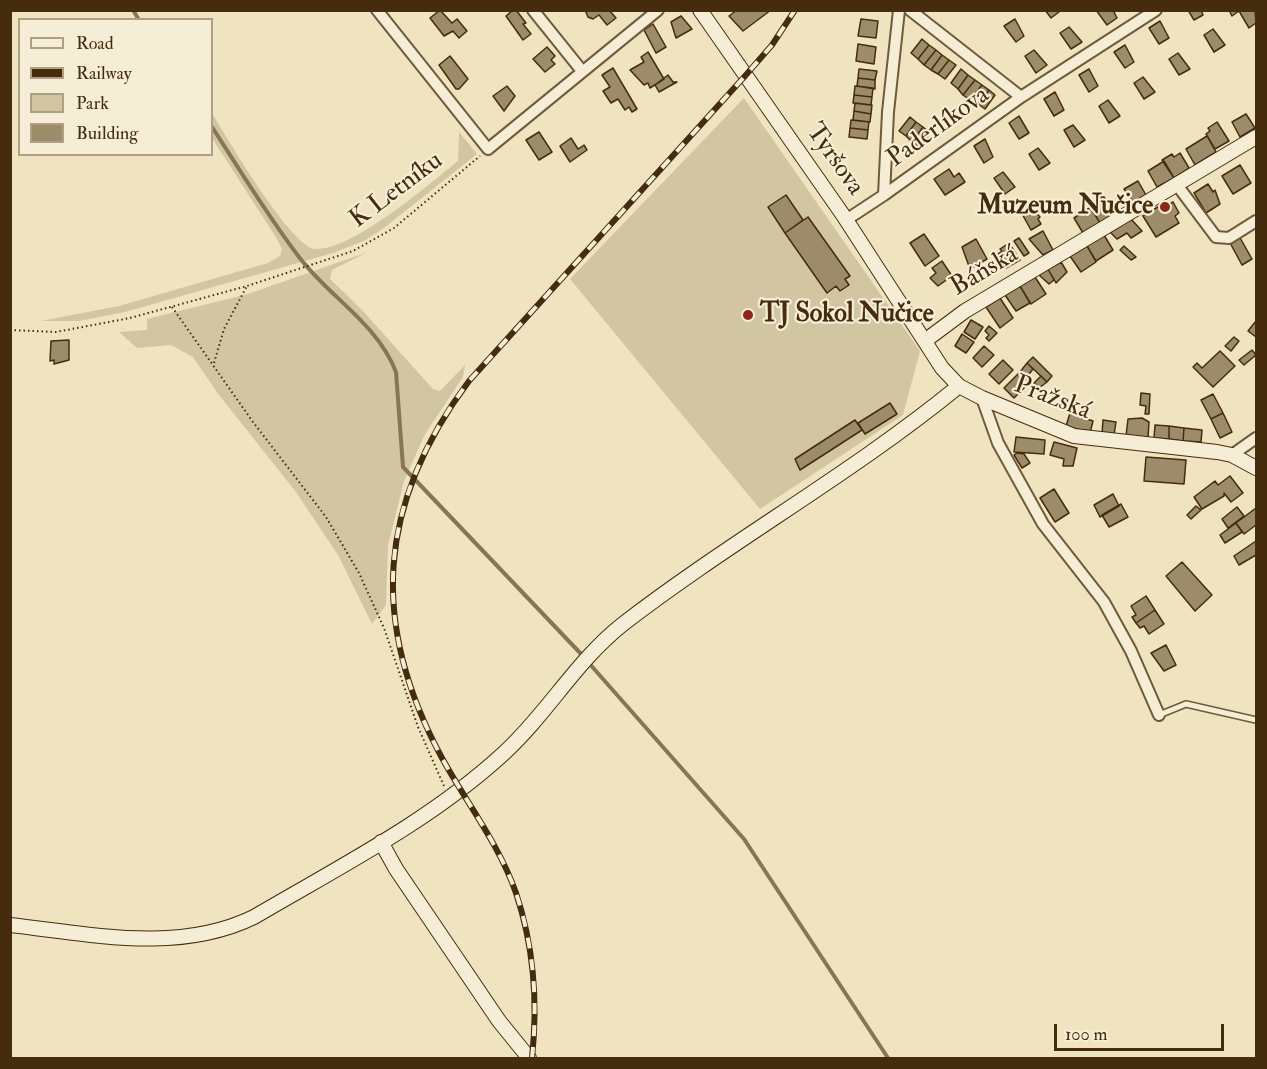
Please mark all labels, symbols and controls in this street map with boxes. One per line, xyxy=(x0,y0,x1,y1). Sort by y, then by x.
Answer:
legend xyxy=(18,18,213,156)
text: Road xyxy=(76,32,114,55)
text: Railway xyxy=(76,62,132,85)
street label: Paderlíkova xyxy=(882,81,996,175)
text: Park xyxy=(76,92,109,115)
street label: Tyršova xyxy=(798,118,870,202)
text: Building xyxy=(76,122,138,145)
street label: K Letníku xyxy=(345,146,449,236)
place label: Muzeum Nučice xyxy=(978,191,1153,223)
marker: Muzeum Nučice xyxy=(1158,200,1172,214)
street label: Báňská xyxy=(946,240,1024,304)
place label: TJ Sokol Nučice xyxy=(760,299,934,331)
marker: TJ Sokol Nučice xyxy=(741,308,755,322)
street label: Pražská xyxy=(1009,370,1095,428)
scale bar xyxy=(1057,1012,1226,1050)
text: 100 m xyxy=(1065,1023,1108,1046)

